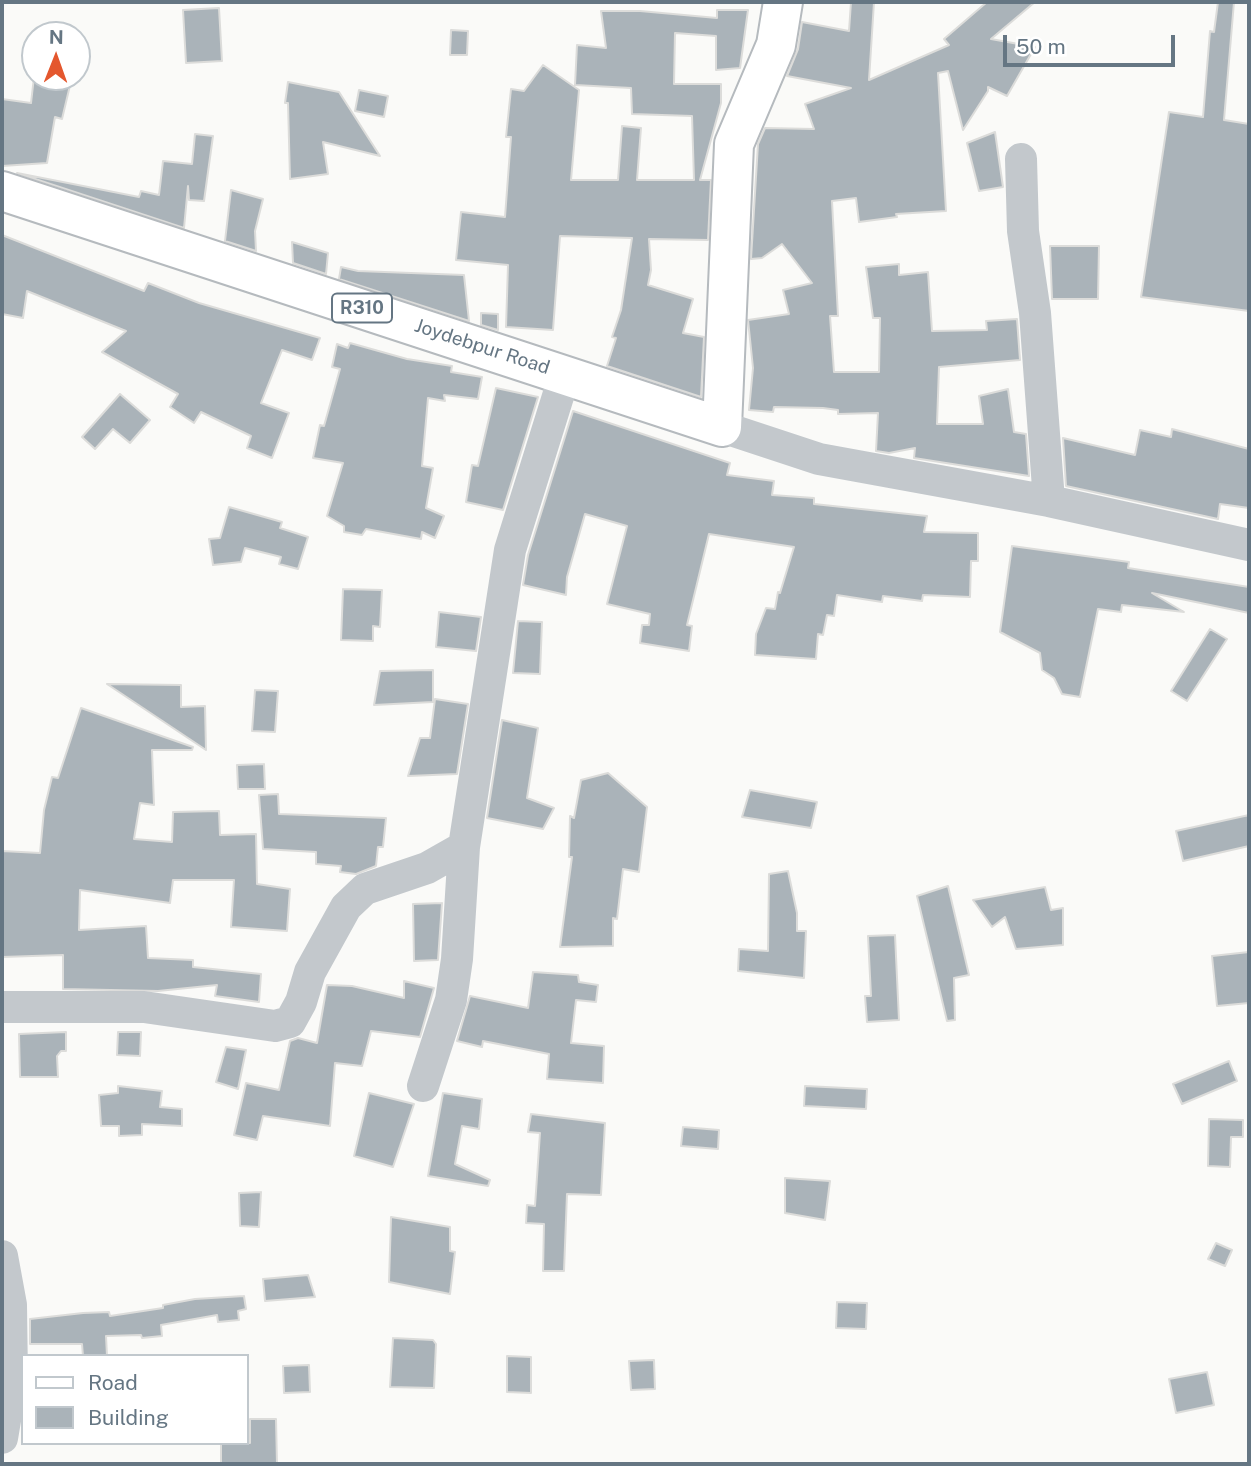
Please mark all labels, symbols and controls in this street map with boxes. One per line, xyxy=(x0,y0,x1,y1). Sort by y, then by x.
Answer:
north arrow xyxy=(21,21,91,91)
scale bar xyxy=(1006,21,1178,65)
text: N xyxy=(49,26,64,48)
text: 50 m xyxy=(1016,34,1066,59)
road number: R310 xyxy=(332,294,392,322)
street label: Joydebpur Road xyxy=(411,314,553,380)
legend xyxy=(21,1354,248,1445)
text: Road xyxy=(88,1370,138,1395)
text: Building xyxy=(88,1405,169,1430)

